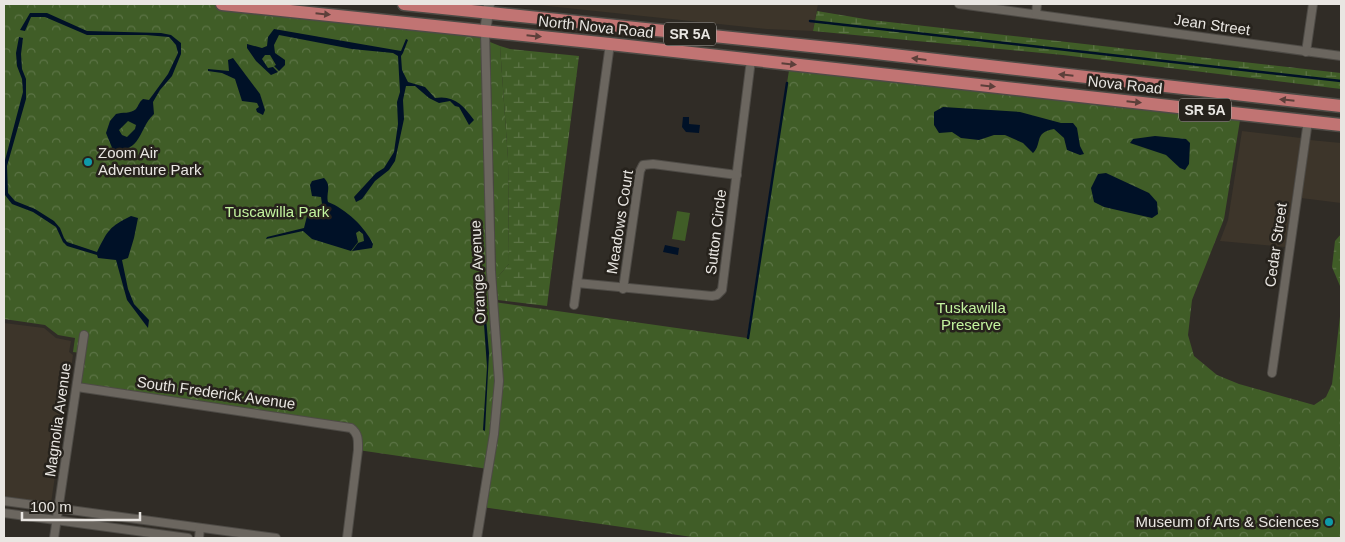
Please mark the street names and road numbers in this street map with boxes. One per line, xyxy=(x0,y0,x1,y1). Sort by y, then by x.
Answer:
street label: Jean Street xyxy=(1173,11,1252,38)
street label: North Nova Road xyxy=(538,12,655,41)
road number: SR 5A xyxy=(664,22,716,46)
street label: Nova Road xyxy=(1087,72,1163,97)
road number: SR 5A xyxy=(1179,98,1231,122)
street label: Meadows Court xyxy=(603,168,636,275)
street label: Sutton Circle xyxy=(702,188,729,276)
street label: Cedar Street xyxy=(1261,201,1290,288)
street label: Orange Avenue xyxy=(466,220,489,324)
street label: Magnolia Avenue xyxy=(41,362,74,478)
street label: South Frederick Avenue xyxy=(136,373,296,412)

